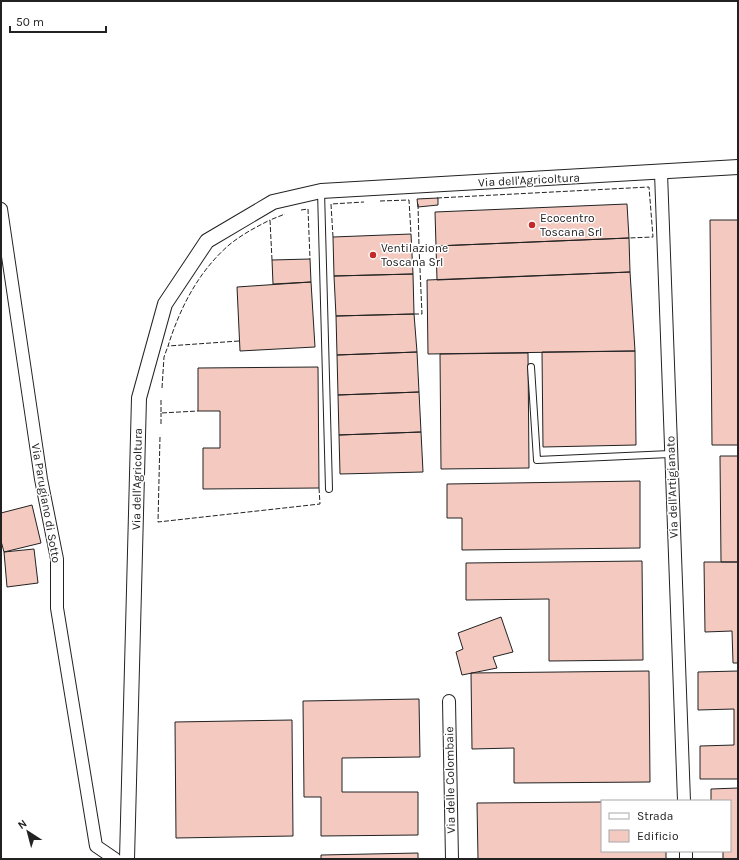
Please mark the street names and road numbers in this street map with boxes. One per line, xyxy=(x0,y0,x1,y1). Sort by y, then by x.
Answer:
street label: Via dell'Agricoltura xyxy=(478,170,580,190)
street label: Via dell'Agricoltura xyxy=(129,428,145,530)
street label: Via dell'Artigianato xyxy=(663,435,681,539)
street label: Via Parugiano di Sotto xyxy=(29,442,63,564)
street label: Via delle Colombaie xyxy=(442,726,458,834)

